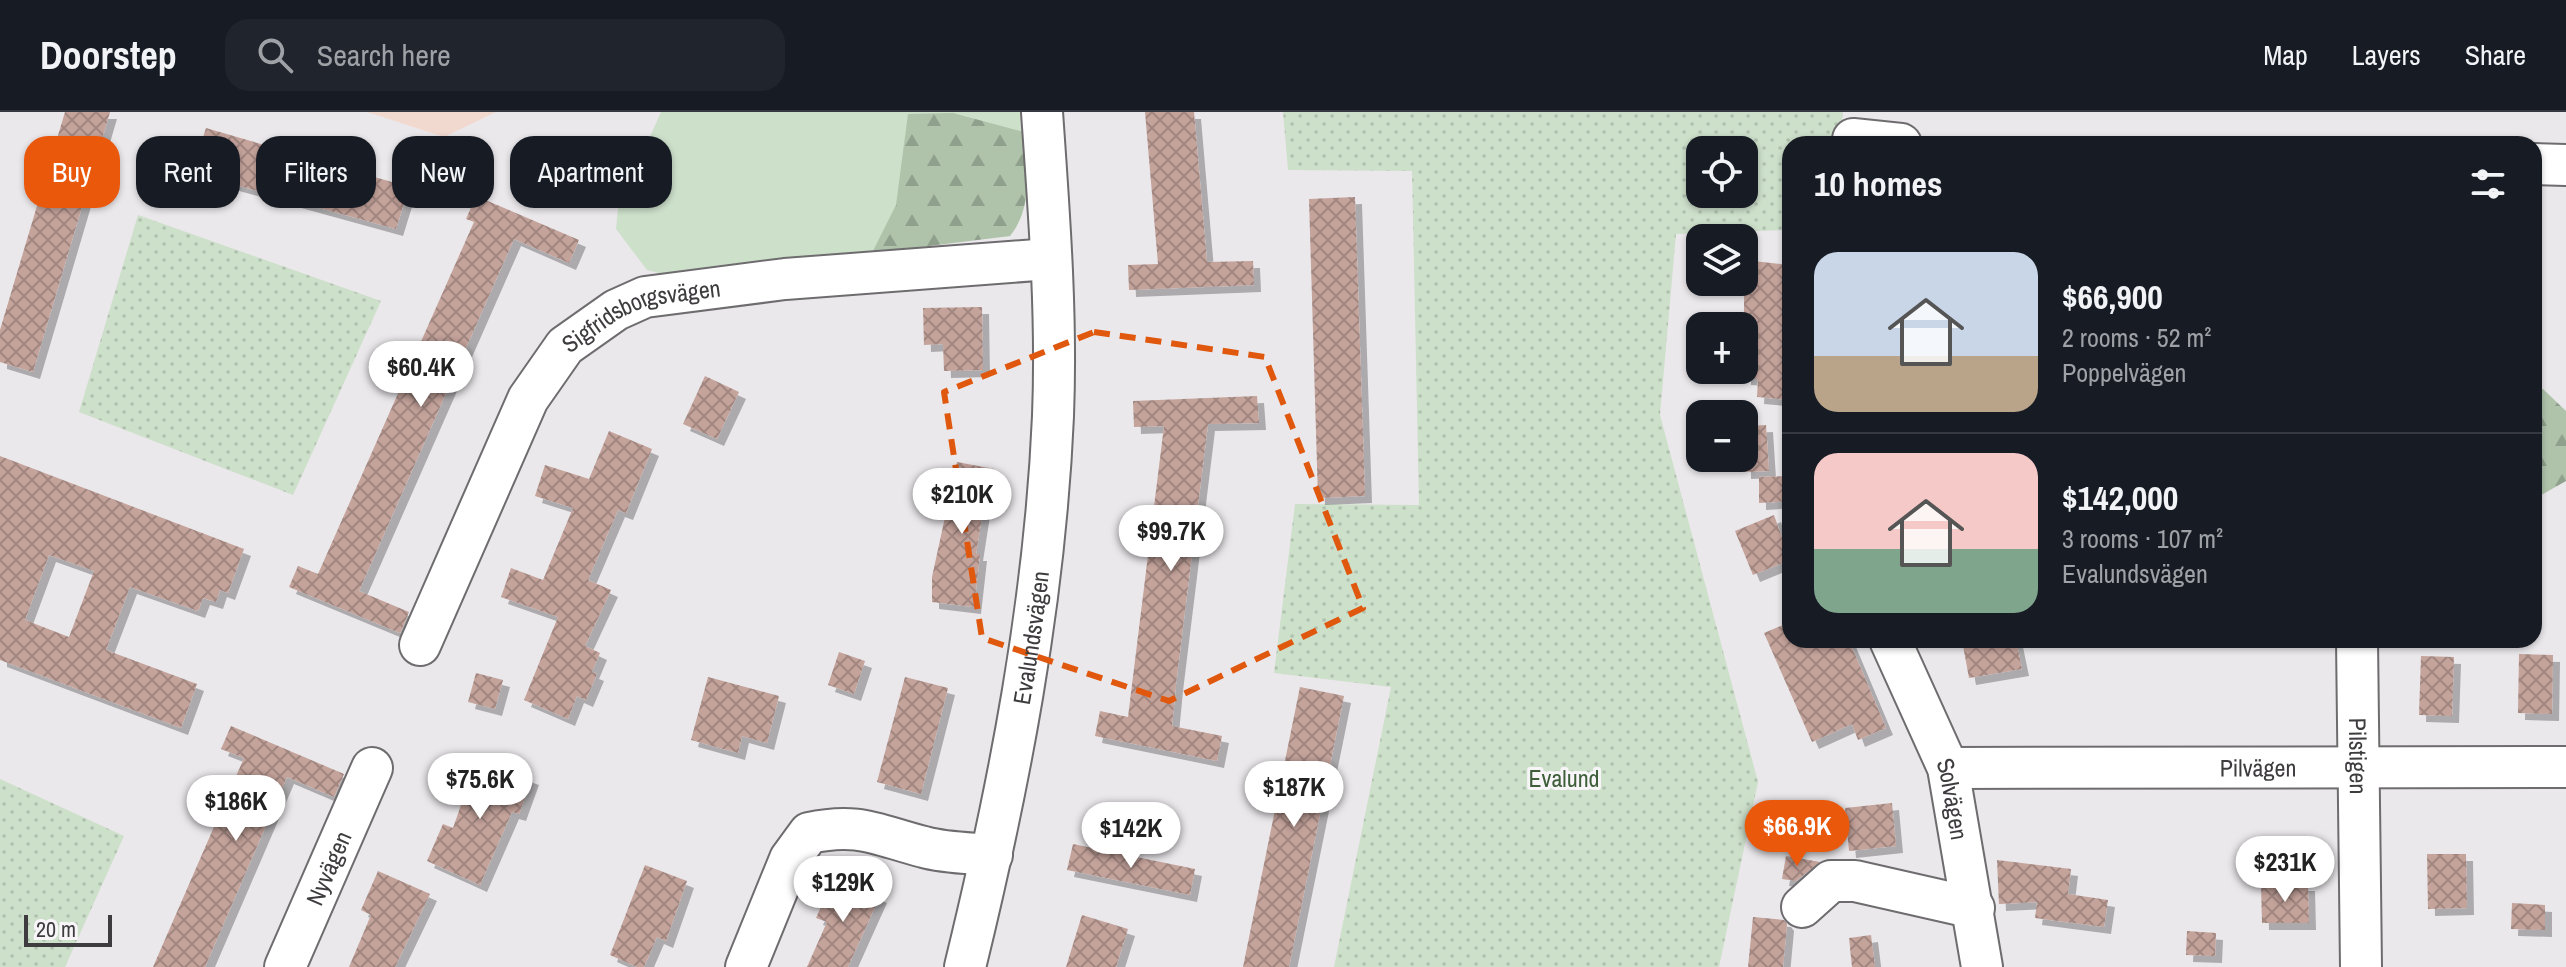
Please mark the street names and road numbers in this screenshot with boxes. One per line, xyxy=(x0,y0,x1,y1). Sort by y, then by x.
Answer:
street label: Sigfridsborgsvägen xyxy=(555,271,722,359)
street label: Evalundsvägen xyxy=(1005,569,1056,707)
street label: Pilstigen xyxy=(2342,717,2375,795)
street label: Pilvägen xyxy=(2220,751,2296,784)
street label: Solvägen xyxy=(1929,753,1976,842)
street label: Nyvägen xyxy=(298,826,358,910)

